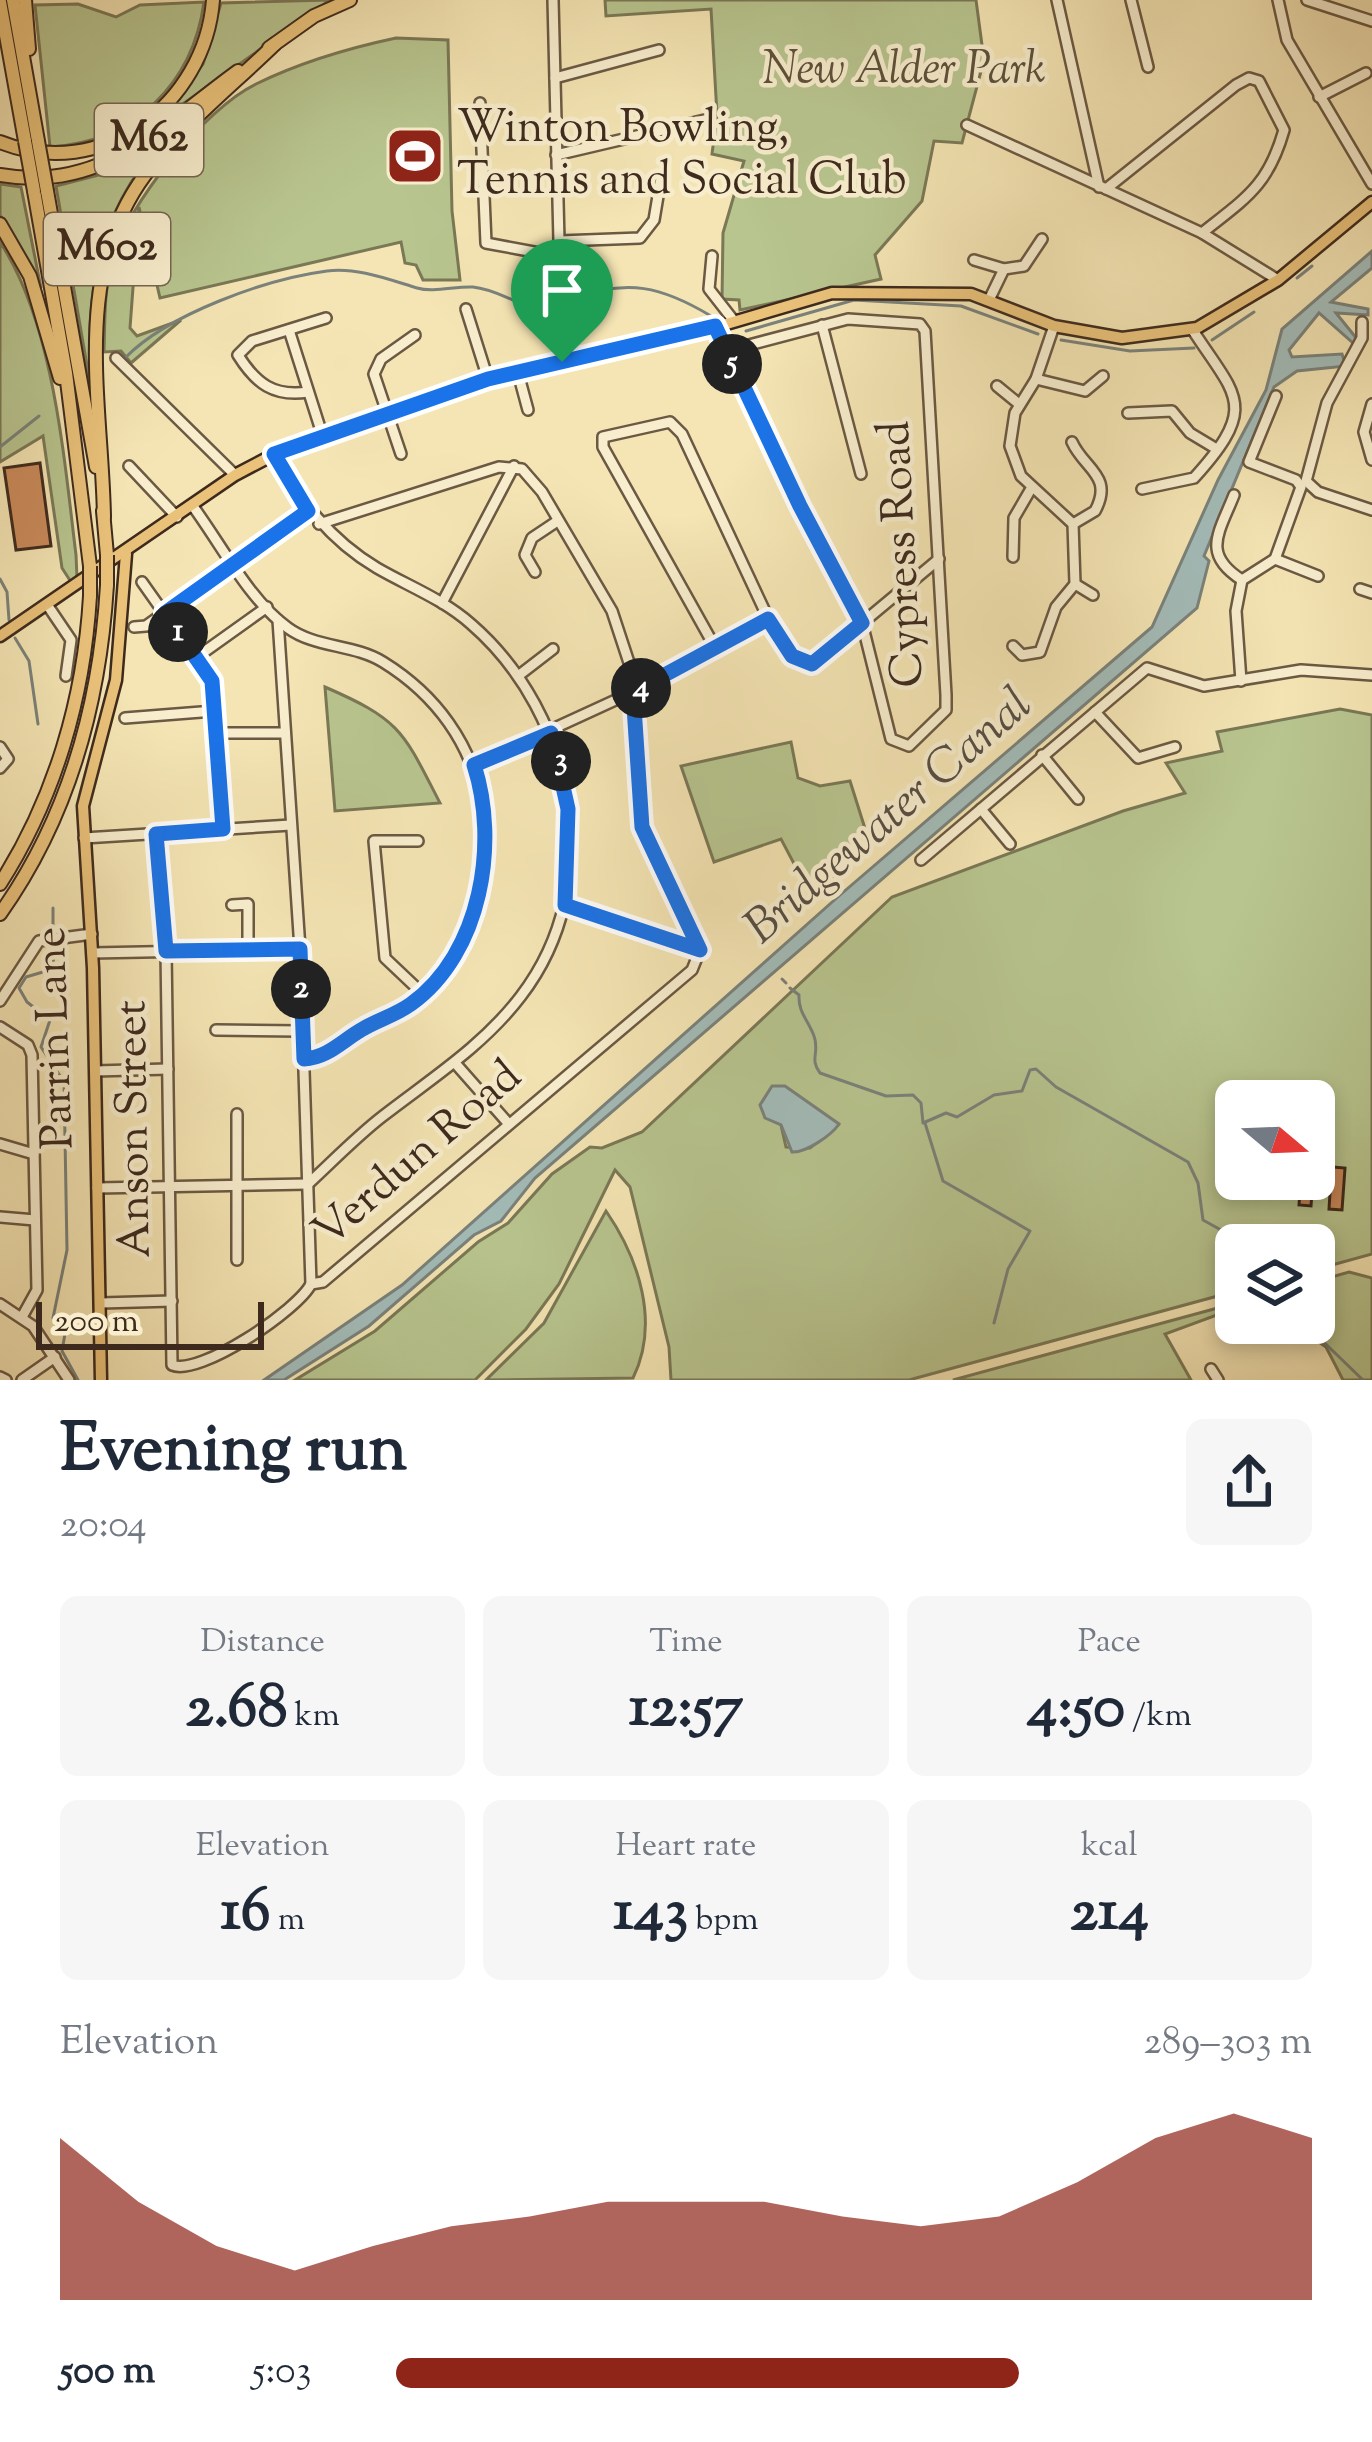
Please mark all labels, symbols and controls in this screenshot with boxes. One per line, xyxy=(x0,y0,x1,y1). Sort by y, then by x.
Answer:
park label: New Alder Park xyxy=(762,39,1046,104)
place label: Winton Bowling, Tennis and Social Club xyxy=(457,98,907,215)
road number: M62 xyxy=(95,104,203,176)
sports icon: Winton Bowling, Tennis and Social Club xyxy=(384,125,446,187)
road number: M602 xyxy=(44,213,170,285)
pin xyxy=(511,239,613,362)
icon: arrive xyxy=(529,257,595,323)
pin: 5 xyxy=(702,334,762,394)
text: 5 xyxy=(726,340,738,388)
street label: Cypress Road xyxy=(865,419,943,689)
pin: 1 xyxy=(148,602,208,662)
text: 1 xyxy=(172,608,184,656)
pin: 4 xyxy=(611,658,671,718)
text: 4 xyxy=(633,664,649,712)
water label: Bridgewater Canal xyxy=(731,674,1049,962)
pin: 3 xyxy=(531,731,591,791)
text: 3 xyxy=(554,737,568,785)
street label: Parrin Lane xyxy=(21,926,93,1150)
pin: 2 xyxy=(271,959,331,1019)
text: 2 xyxy=(293,965,309,1013)
street label: Anson Street xyxy=(101,1000,171,1258)
street label: Verdun Road xyxy=(300,1047,538,1265)
north arrow xyxy=(1215,1080,1335,1200)
map controls xyxy=(1215,1080,1335,1344)
button: layers xyxy=(1215,1224,1335,1344)
scale bar xyxy=(36,1296,264,1349)
text: 200 m xyxy=(54,1299,139,1347)
text: Evening run xyxy=(60,1406,407,1501)
button: share xyxy=(1186,1419,1312,1545)
text: 20:04 xyxy=(60,1499,147,1555)
text: Distance xyxy=(200,1619,325,1667)
text: Time xyxy=(649,1619,723,1667)
text: Pace xyxy=(1078,1619,1141,1667)
text: 2.68 xyxy=(186,1667,287,1754)
text: 12:57 xyxy=(629,1667,743,1754)
text: 4:50 xyxy=(1027,1667,1125,1754)
text: km xyxy=(287,1693,340,1741)
text: /km xyxy=(1125,1693,1192,1741)
text: Elevation xyxy=(196,1823,330,1871)
text: Heart rate xyxy=(616,1823,756,1871)
text: kcal xyxy=(1081,1823,1138,1871)
text: 16 xyxy=(220,1871,271,1958)
text: 143 xyxy=(613,1871,688,1958)
text: 214 xyxy=(1070,1871,1149,1958)
text: m xyxy=(271,1897,305,1945)
text: bpm xyxy=(688,1897,759,1945)
text: Elevation xyxy=(60,2016,218,2072)
text: 289–303 m xyxy=(1143,2016,1312,2072)
text: 500 m xyxy=(60,2345,155,2401)
text: 5:03 xyxy=(252,2345,311,2401)

